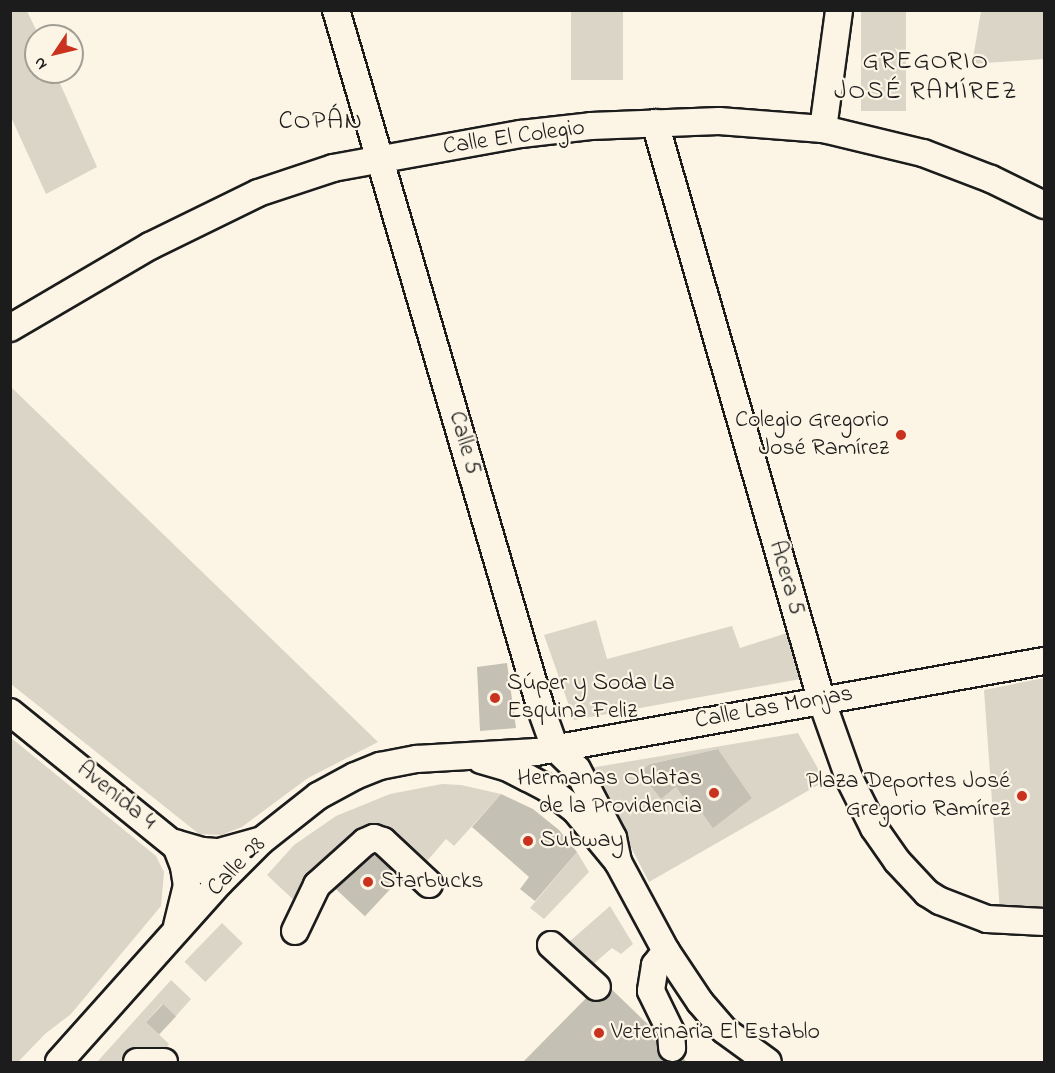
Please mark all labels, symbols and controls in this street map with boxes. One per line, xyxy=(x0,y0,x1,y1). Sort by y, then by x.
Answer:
north arrow xyxy=(24,24,84,84)
district label: GREGORIO JOSÉ RAMÍREZ xyxy=(834,47,1018,108)
text: N xyxy=(28,52,54,74)
district label: COPÁN xyxy=(278,107,364,139)
street label: Calle El Colegio xyxy=(441,114,587,162)
place label: Colegio Gregorio José Ramírez xyxy=(735,407,889,463)
street label: Calle 5 xyxy=(441,408,487,478)
marker: Colegio Gregorio José Ramírez xyxy=(894,428,908,442)
street label: Acera 5 xyxy=(762,537,810,619)
place label: Súper y Soda La Esquina Feliz xyxy=(507,670,675,726)
street label: Calle Las Monjas xyxy=(693,680,855,736)
marker: Súper y Soda La Esquina Feliz xyxy=(488,691,502,705)
street label: Avenida 4 xyxy=(70,755,162,837)
place label: Hermanas Oblatas de la Providencia xyxy=(517,765,702,821)
place label: Plaza Deportes José Gregorio Ramírez xyxy=(806,768,1010,824)
marker: Hermanas Oblatas de la Providencia xyxy=(707,786,721,800)
marker: Plaza Deportes José Gregorio Ramírez xyxy=(1015,789,1029,803)
place label: Subway xyxy=(540,827,624,855)
street label: Calle 28 xyxy=(202,831,272,903)
marker: Subway xyxy=(521,834,535,848)
place label: Starbucks xyxy=(380,868,484,896)
marker: Starbucks xyxy=(361,875,375,889)
place label: Veterinaria El Establo xyxy=(611,1019,820,1047)
marker: Veterinaria El Establo xyxy=(592,1026,606,1040)

